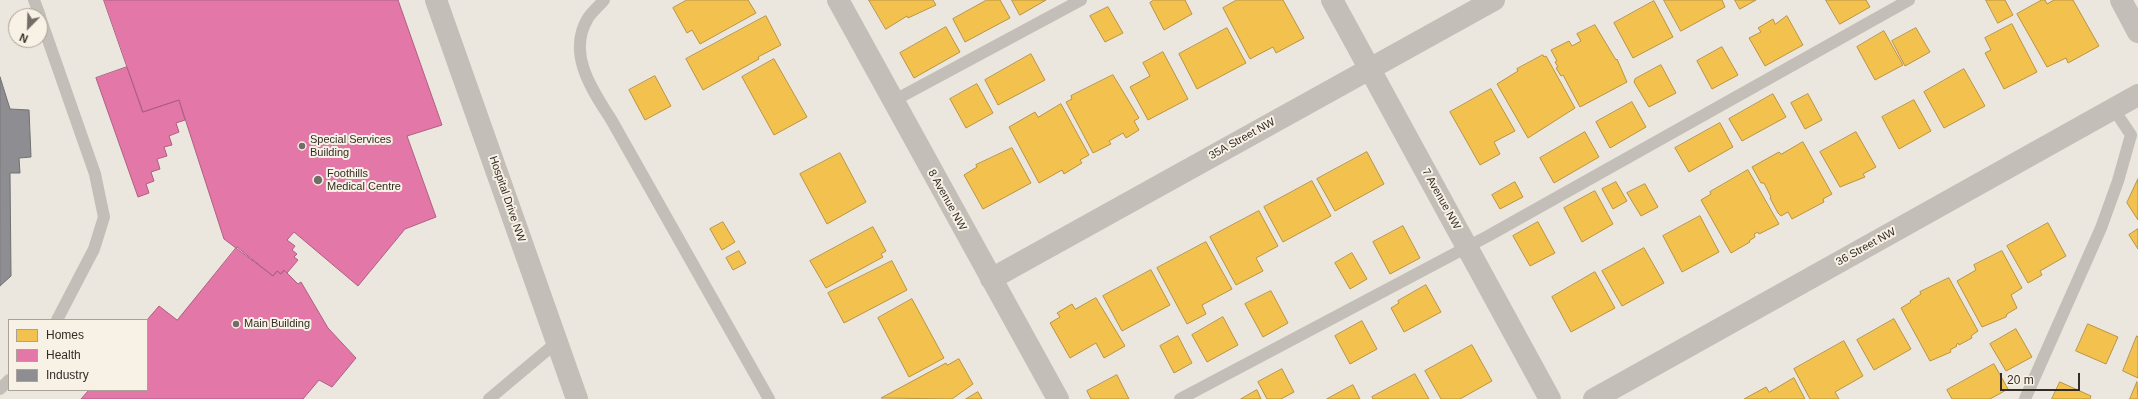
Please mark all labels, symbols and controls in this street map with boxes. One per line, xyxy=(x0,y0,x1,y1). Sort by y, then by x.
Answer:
north arrow xyxy=(8,8,48,48)
text: N xyxy=(18,31,30,45)
street label: 35A Street NW xyxy=(1207,115,1277,163)
place label: Special Services Building xyxy=(310,133,391,159)
marker: Special Services Building xyxy=(297,141,307,151)
street label: Hospital Drive NW xyxy=(486,154,528,244)
street label: 7 Avenue NW xyxy=(1419,166,1463,232)
place label: Foothills Medical Centre xyxy=(327,167,401,193)
street label: 8 Avenue NW xyxy=(925,167,969,233)
marker: Foothills Medical Centre xyxy=(312,174,324,186)
street label: 36 Street NW xyxy=(1834,225,1898,269)
place label: Main Building xyxy=(244,317,310,331)
legend xyxy=(8,319,148,391)
marker: Main Building xyxy=(231,319,241,329)
text: Homes xyxy=(46,328,84,342)
text: Health xyxy=(46,348,81,362)
scale bar xyxy=(2002,365,2082,391)
text: Industry xyxy=(46,368,89,382)
text: 20 m xyxy=(2007,373,2034,387)

